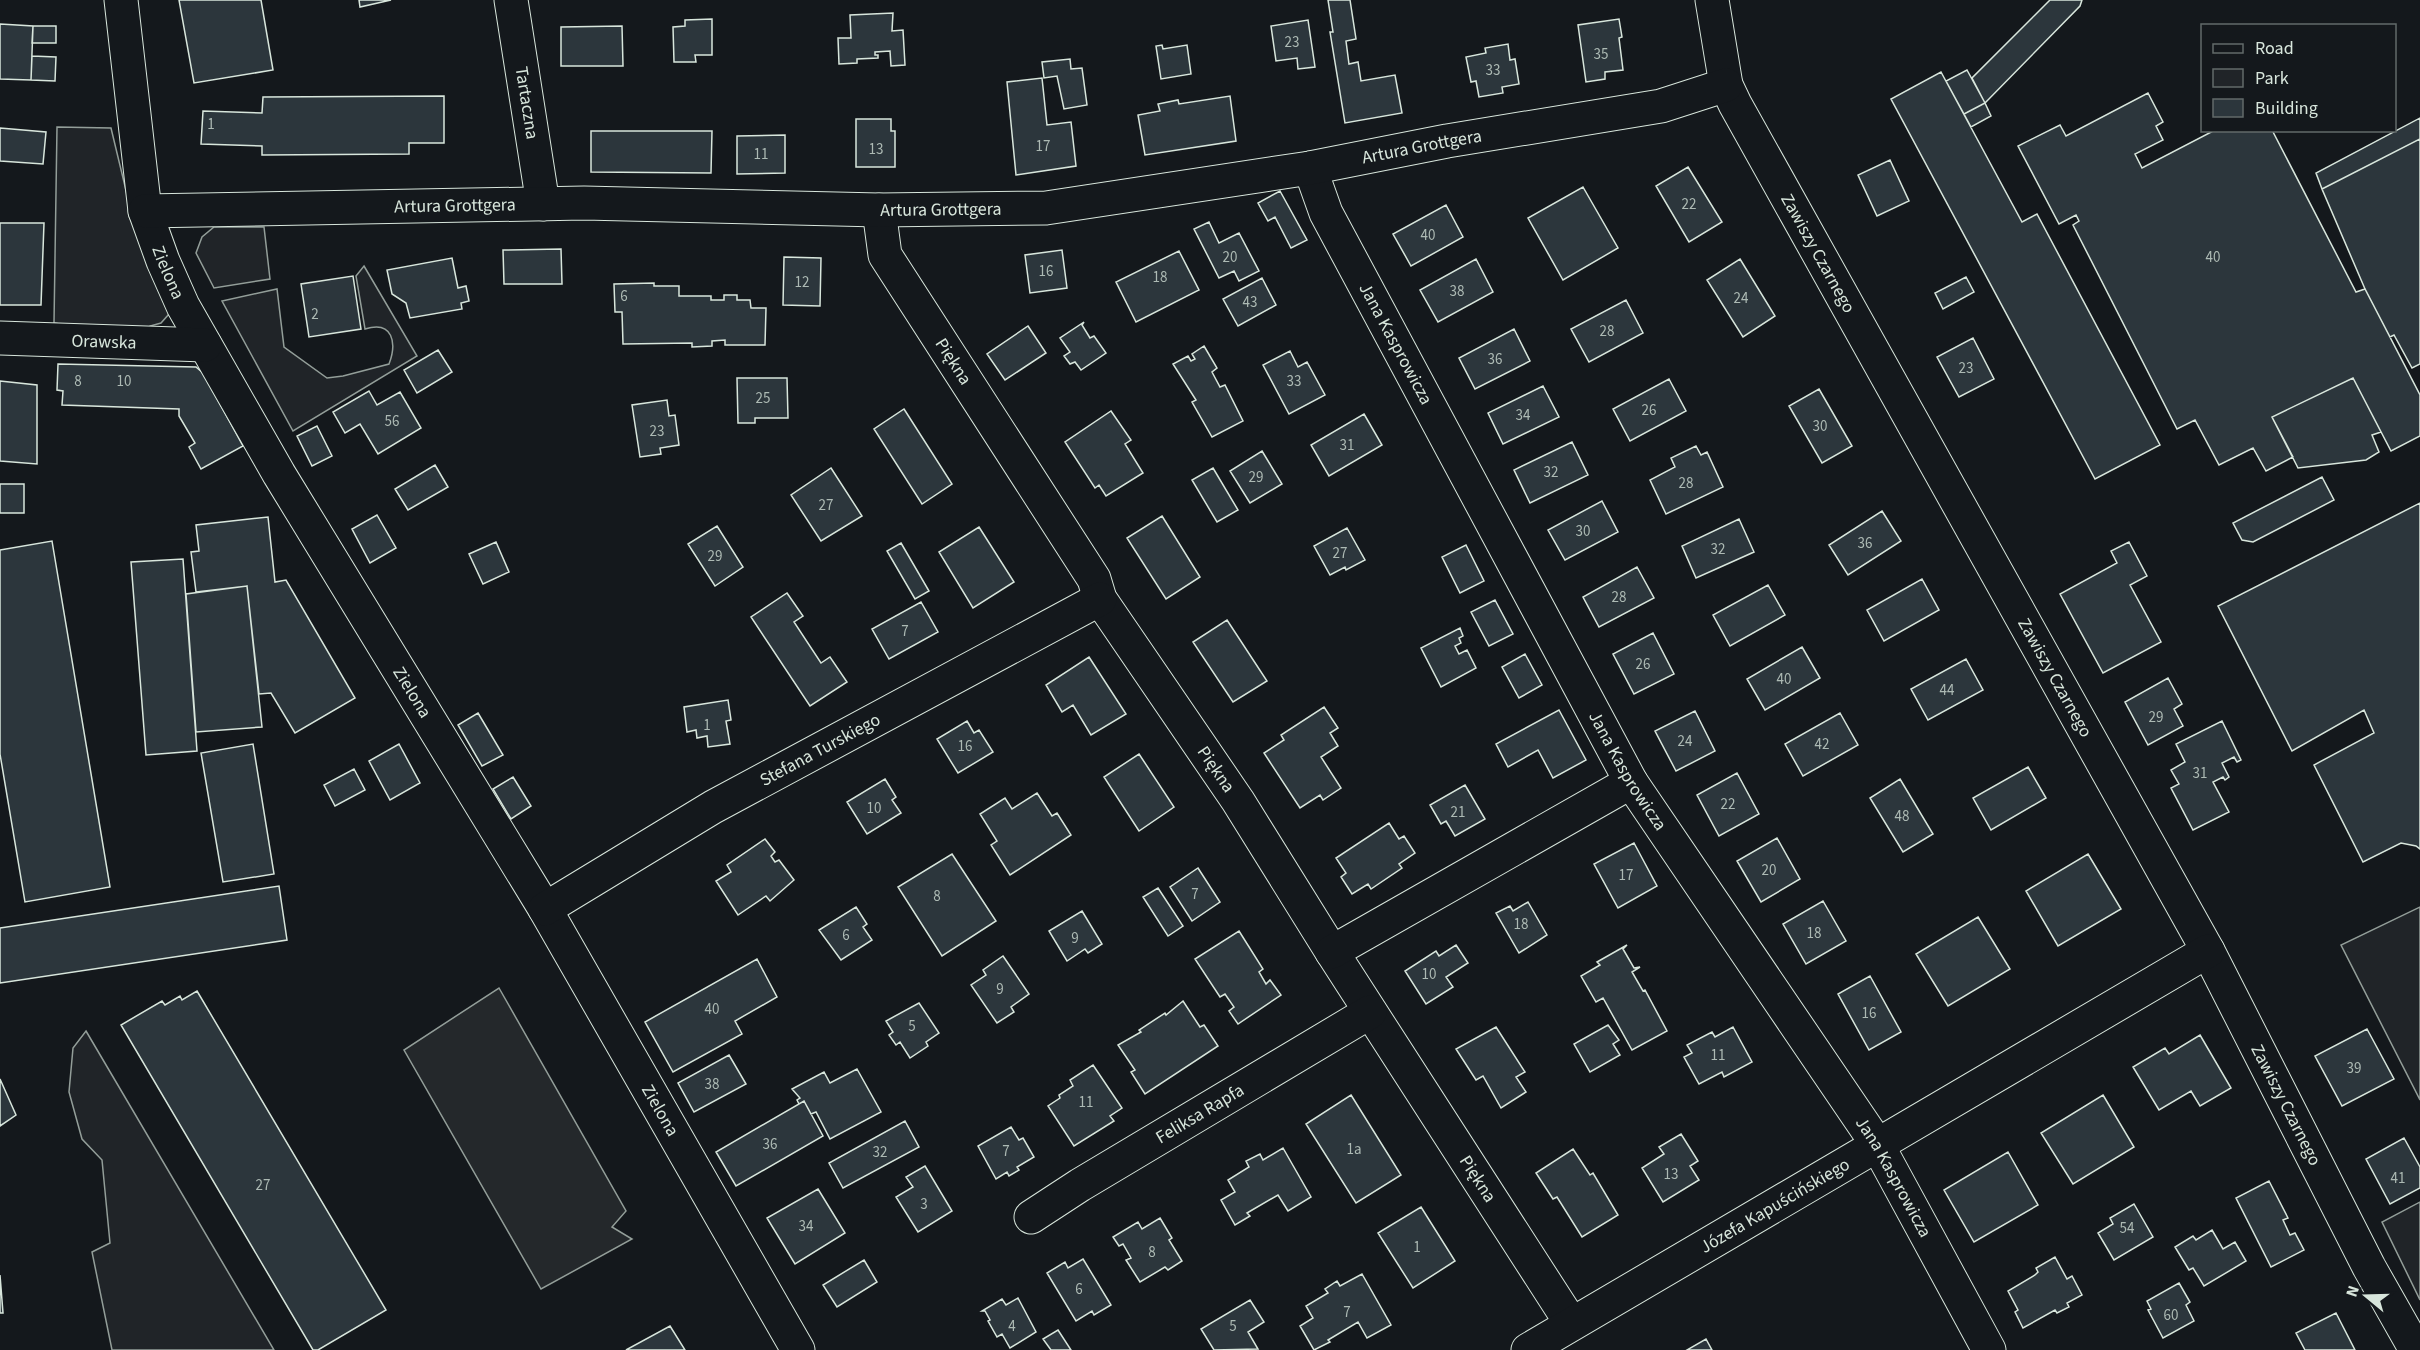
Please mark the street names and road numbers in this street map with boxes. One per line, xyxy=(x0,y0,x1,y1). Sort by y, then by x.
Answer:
street label: Tartaczna xyxy=(509,65,545,141)
street label: Artura Grottgera xyxy=(1360,123,1483,170)
street label: Zawiszy Czarnego xyxy=(1775,189,1862,317)
street label: Artura Grottgera xyxy=(394,192,516,219)
street label: Artura Grottgera xyxy=(880,196,1002,222)
street label: Zielona xyxy=(146,242,191,303)
street label: Jana Kasprowicza xyxy=(1353,278,1439,409)
street label: Orawska xyxy=(71,328,137,355)
street label: Piękna xyxy=(929,333,978,390)
street label: Zawiszy Czarnego xyxy=(2012,613,2099,742)
street label: Zielona xyxy=(387,662,438,723)
street label: Stefana Turskiego xyxy=(755,707,885,792)
street label: Jana Kasprowicza xyxy=(1583,707,1673,835)
street label: Piękna xyxy=(1191,741,1241,798)
street label: Zawiszy Czarnego xyxy=(2245,1040,2328,1170)
street label: Feliksa Rapfa xyxy=(1151,1077,1249,1150)
street label: Zielona xyxy=(636,1079,685,1141)
street label: Jana Kasprowicza xyxy=(1849,1112,1938,1242)
street label: Piękna xyxy=(1454,1150,1502,1207)
street label: Józefa Kapuścińskiego xyxy=(1695,1151,1854,1259)

